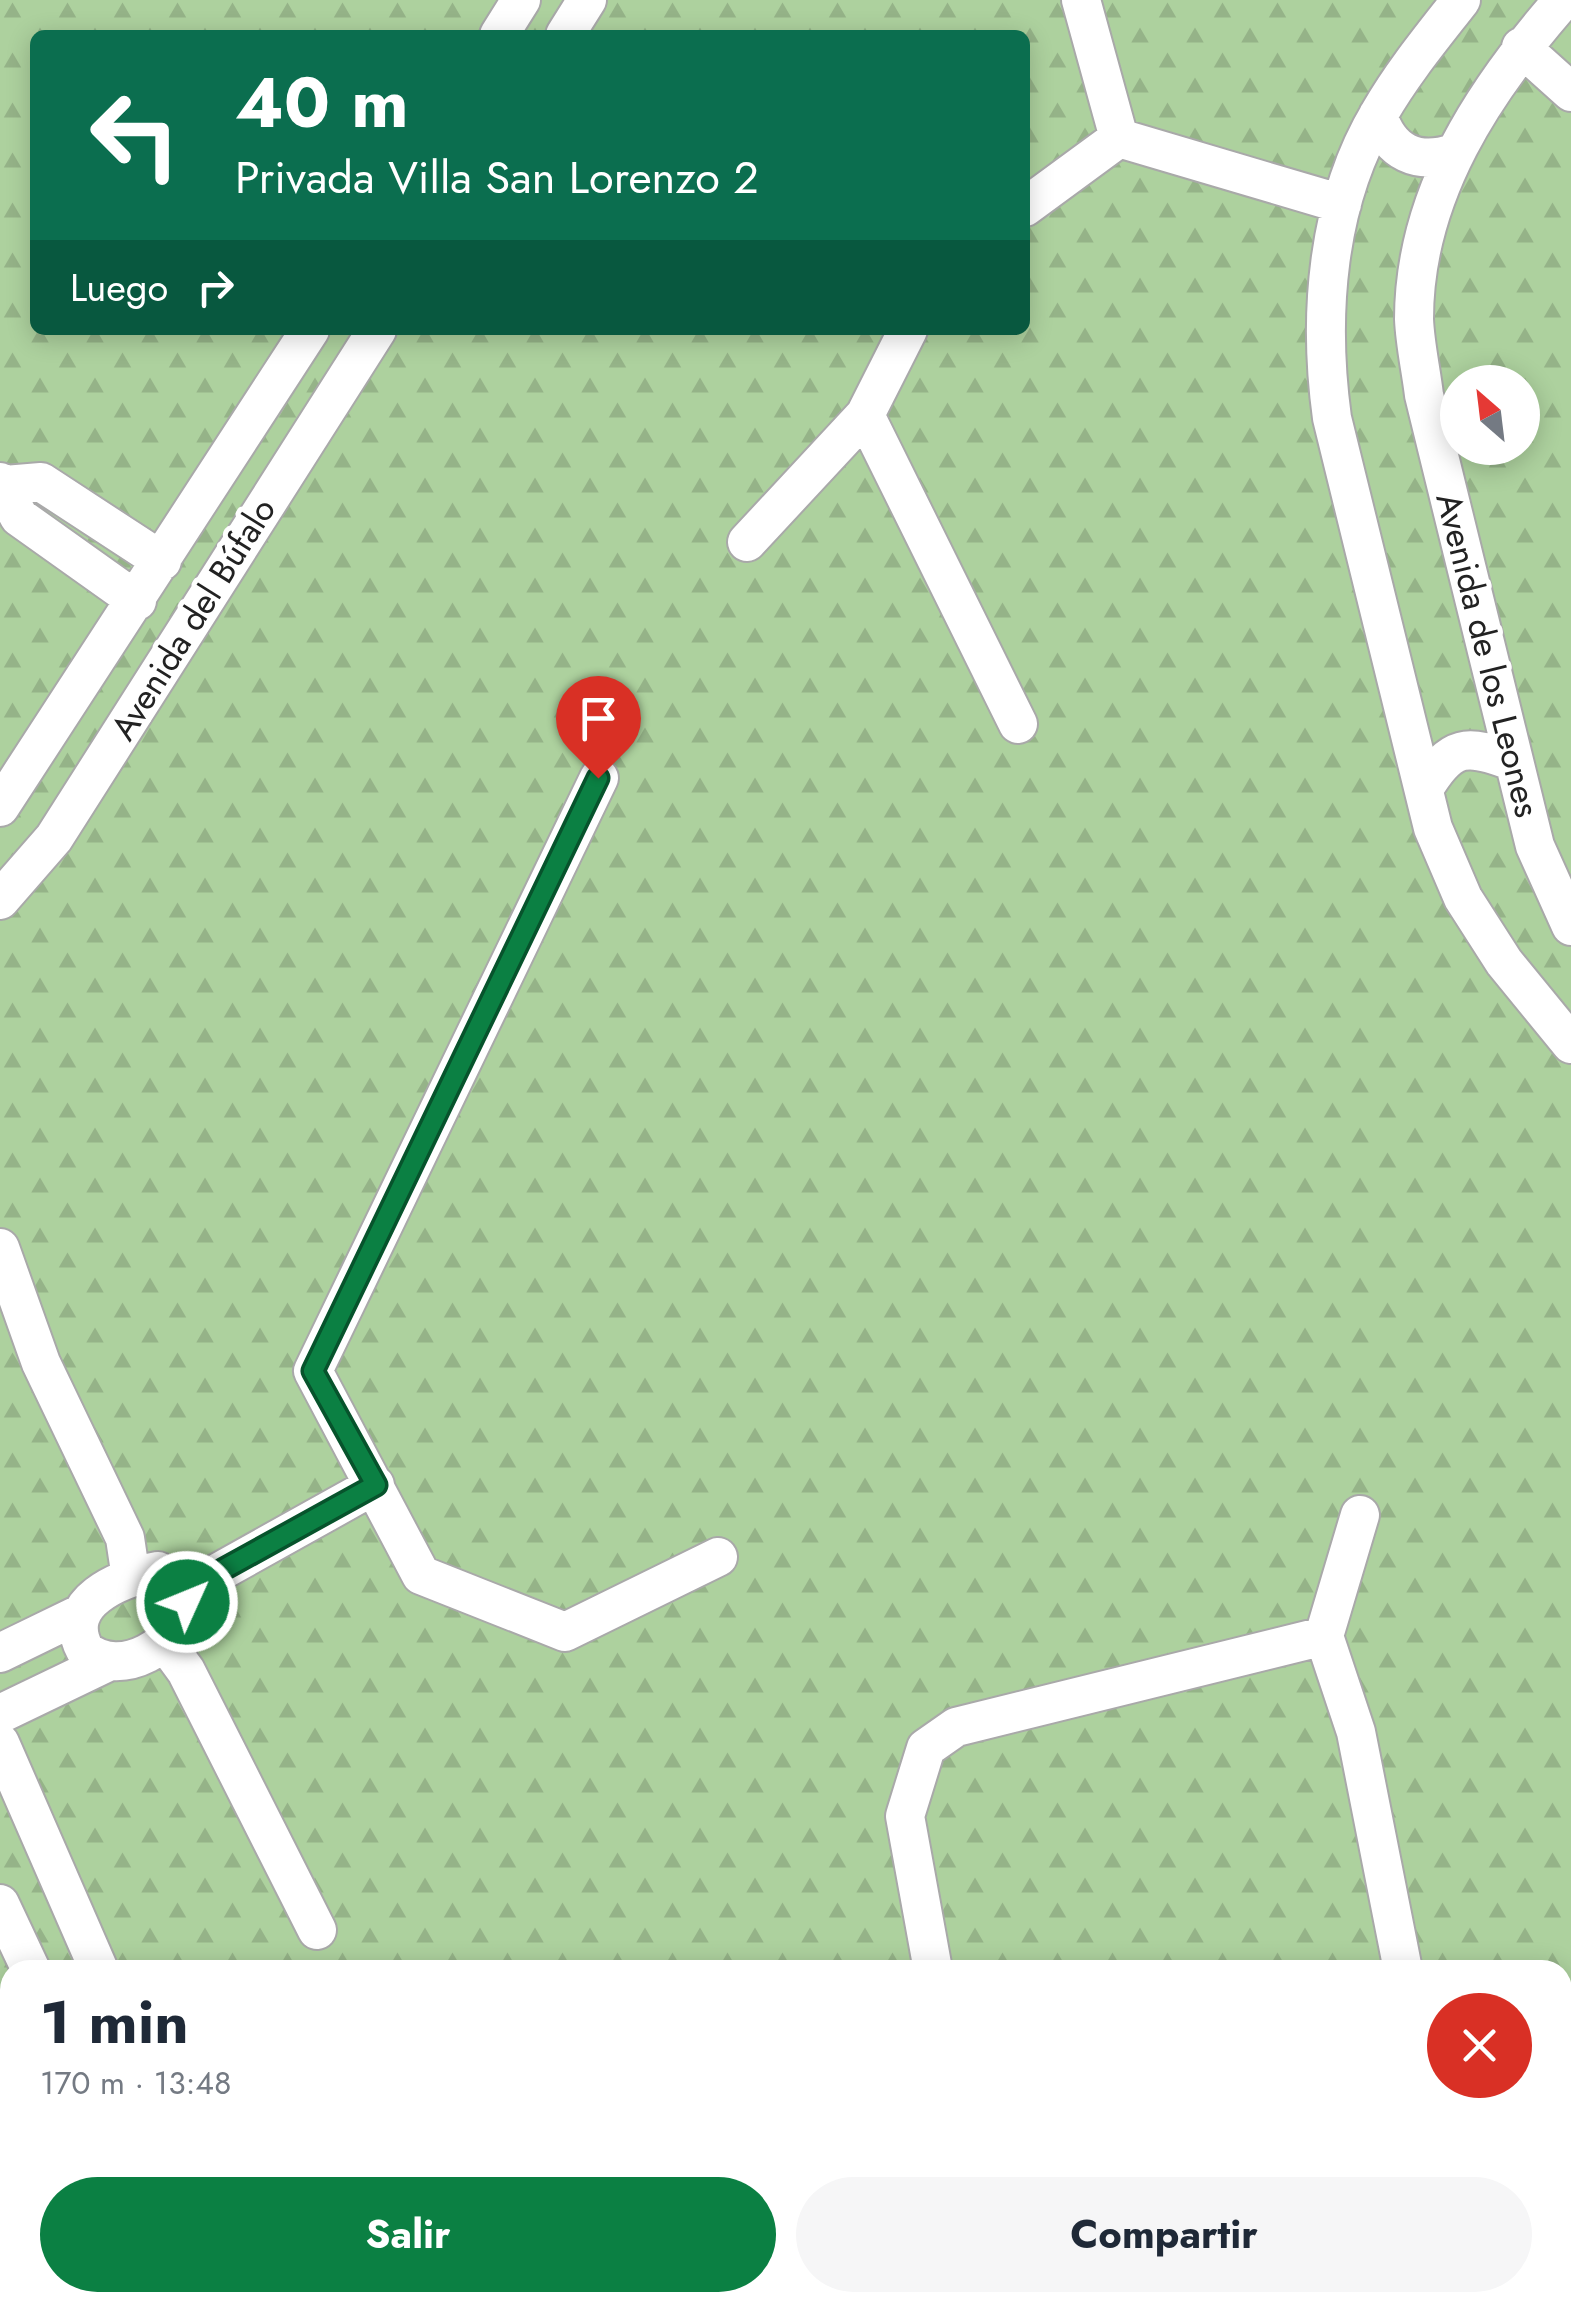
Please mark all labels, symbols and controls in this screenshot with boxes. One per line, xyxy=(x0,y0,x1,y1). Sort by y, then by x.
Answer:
text: 40 m xyxy=(235,52,409,153)
icon: left xyxy=(70,70,200,200)
text: Privada Villa San Lorenzo 2 xyxy=(235,145,759,210)
text: Luego xyxy=(70,260,168,315)
icon: right xyxy=(188,260,243,315)
north arrow xyxy=(1440,365,1540,465)
map controls xyxy=(1440,365,1540,465)
street label: Avenida del Búfalo xyxy=(98,488,288,750)
street label: Avenida de los Leones xyxy=(1424,488,1552,822)
pin xyxy=(556,676,641,779)
icon: arrive xyxy=(571,691,626,746)
position arrow xyxy=(135,1550,239,1654)
text: 1 min xyxy=(40,1979,189,2066)
button: close xyxy=(1427,1993,1532,2098)
text: 170 m · 13:48 xyxy=(40,2060,231,2106)
button: Salir xyxy=(40,2177,776,2292)
button: Compartir xyxy=(796,2177,1532,2292)

